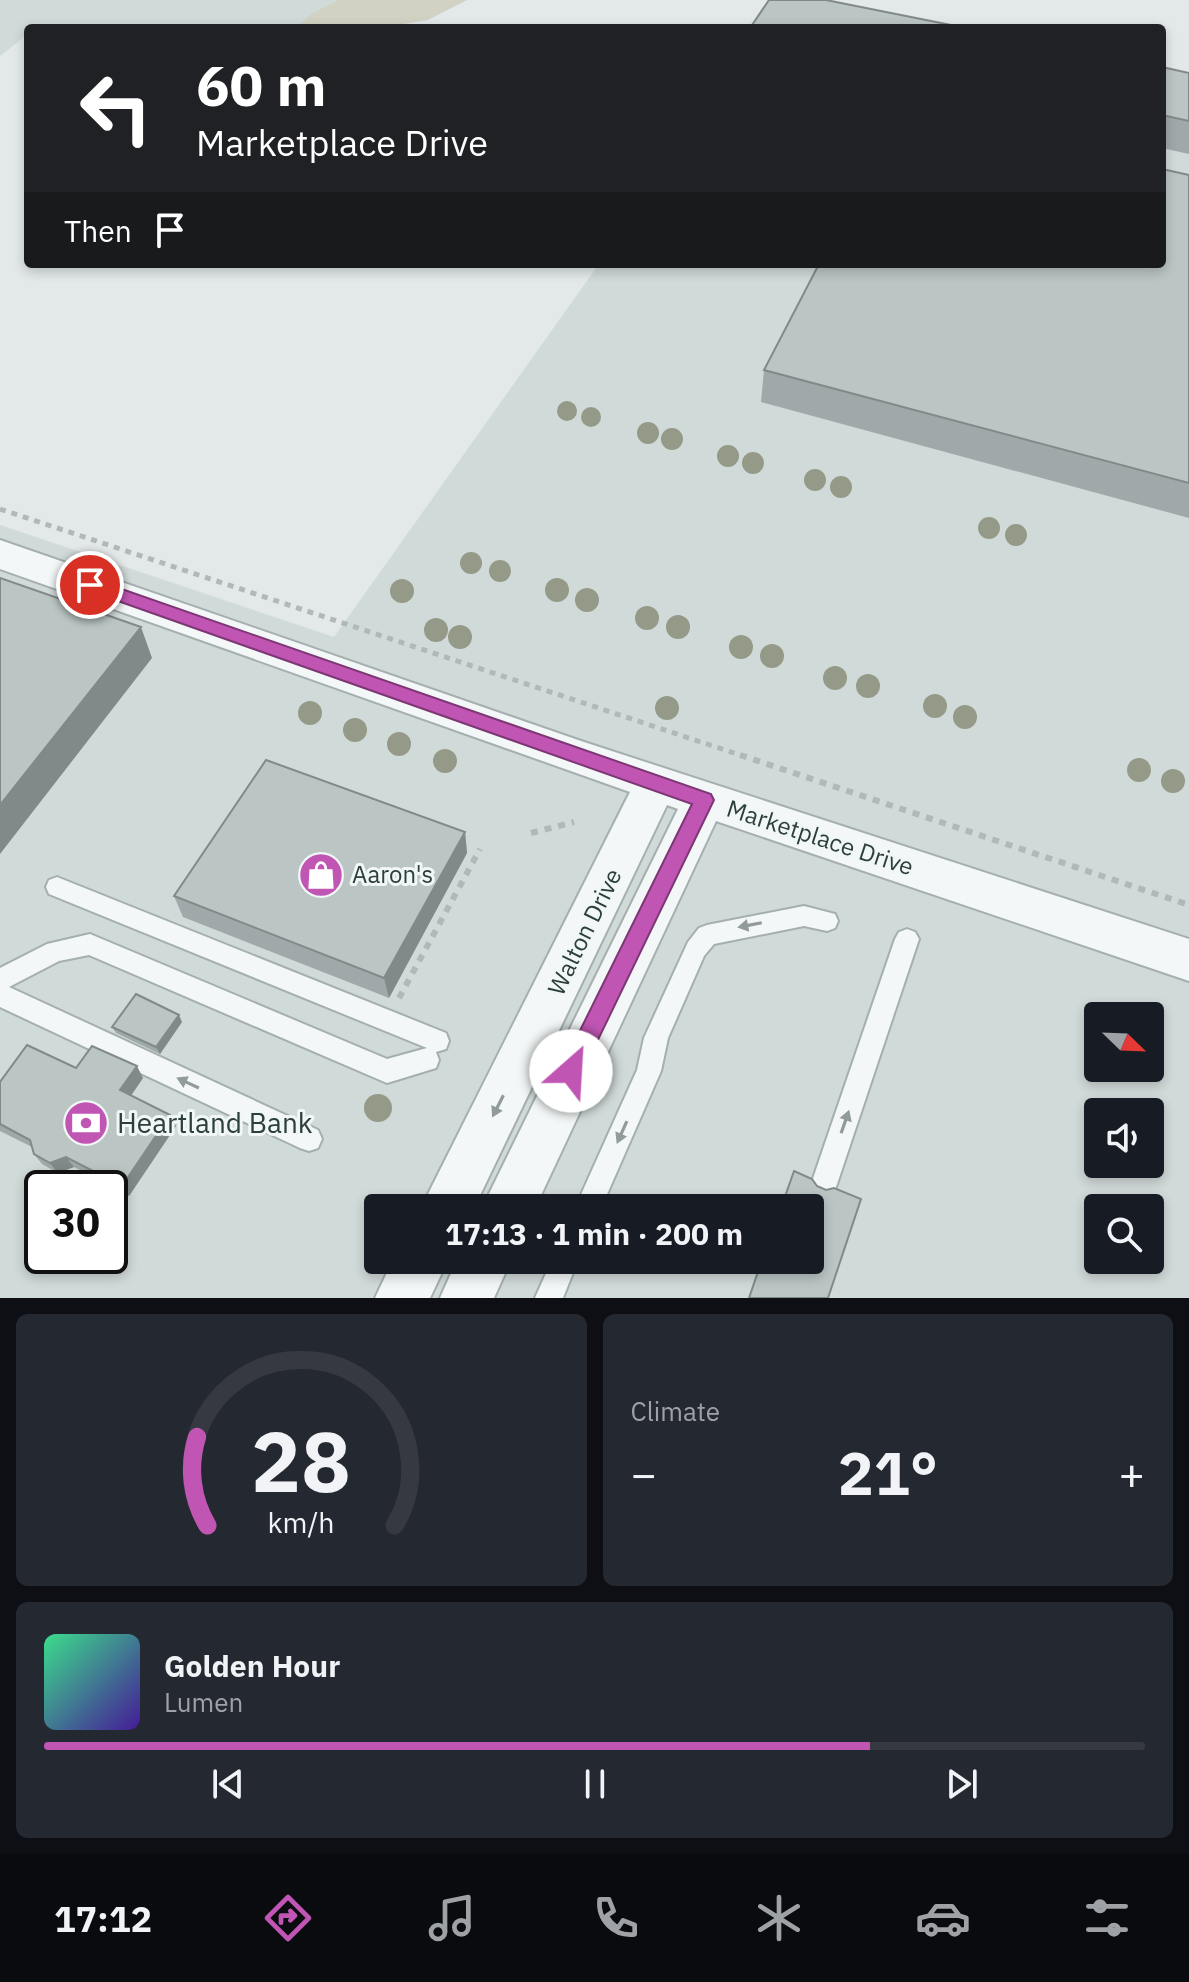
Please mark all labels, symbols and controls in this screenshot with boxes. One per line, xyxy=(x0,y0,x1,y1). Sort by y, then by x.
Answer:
text: 60 m xyxy=(196,49,326,121)
icon: left xyxy=(64,56,168,160)
text: Marketplace Drive xyxy=(196,119,488,166)
icon: arrive xyxy=(148,208,192,252)
text: Then xyxy=(64,211,132,250)
pin xyxy=(56,551,124,619)
icon: arrive xyxy=(68,563,112,607)
street label: Marketplace Drive xyxy=(723,792,918,882)
shop icon: Aaron's xyxy=(297,851,345,899)
place label: Aaron's xyxy=(352,858,433,890)
street label: Walton Drive xyxy=(540,863,629,1000)
one-way arrow xyxy=(738,919,763,932)
north arrow xyxy=(1084,1002,1164,1082)
map controls xyxy=(1084,1002,1164,1274)
position arrow xyxy=(529,1029,613,1113)
one-way arrow xyxy=(176,1076,200,1089)
one-way arrow xyxy=(492,1094,505,1117)
button: sound xyxy=(1084,1098,1164,1178)
bank icon: Heartland Bank xyxy=(62,1099,110,1147)
place label: Heartland Bank xyxy=(117,1104,313,1141)
one-way arrow xyxy=(840,1110,852,1134)
one-way arrow xyxy=(615,1120,628,1144)
speed limit sign: 30 xyxy=(24,1170,128,1274)
button: search xyxy=(1084,1194,1164,1274)
text: 17:13 · 1 min · 200 m xyxy=(445,1214,743,1253)
text: Climate xyxy=(631,1394,720,1428)
text: 28 xyxy=(251,1407,351,1515)
text: 21° xyxy=(838,1433,938,1512)
text: − xyxy=(631,1445,657,1502)
text: + xyxy=(1119,1445,1145,1502)
text: km/h xyxy=(268,1504,335,1541)
text: Golden Hour xyxy=(164,1646,340,1685)
text: Lumen xyxy=(164,1685,243,1719)
icon: previous xyxy=(206,1762,250,1806)
icon: pause xyxy=(573,1762,617,1806)
icon: next xyxy=(940,1762,984,1806)
icon: directions xyxy=(260,1890,316,1946)
icon: music xyxy=(424,1890,480,1946)
icon: phone xyxy=(588,1890,644,1946)
icon: climate xyxy=(751,1890,807,1946)
icon: car xyxy=(915,1890,971,1946)
icon: filters xyxy=(1079,1890,1135,1946)
text: 17:12 xyxy=(54,1895,152,1942)

